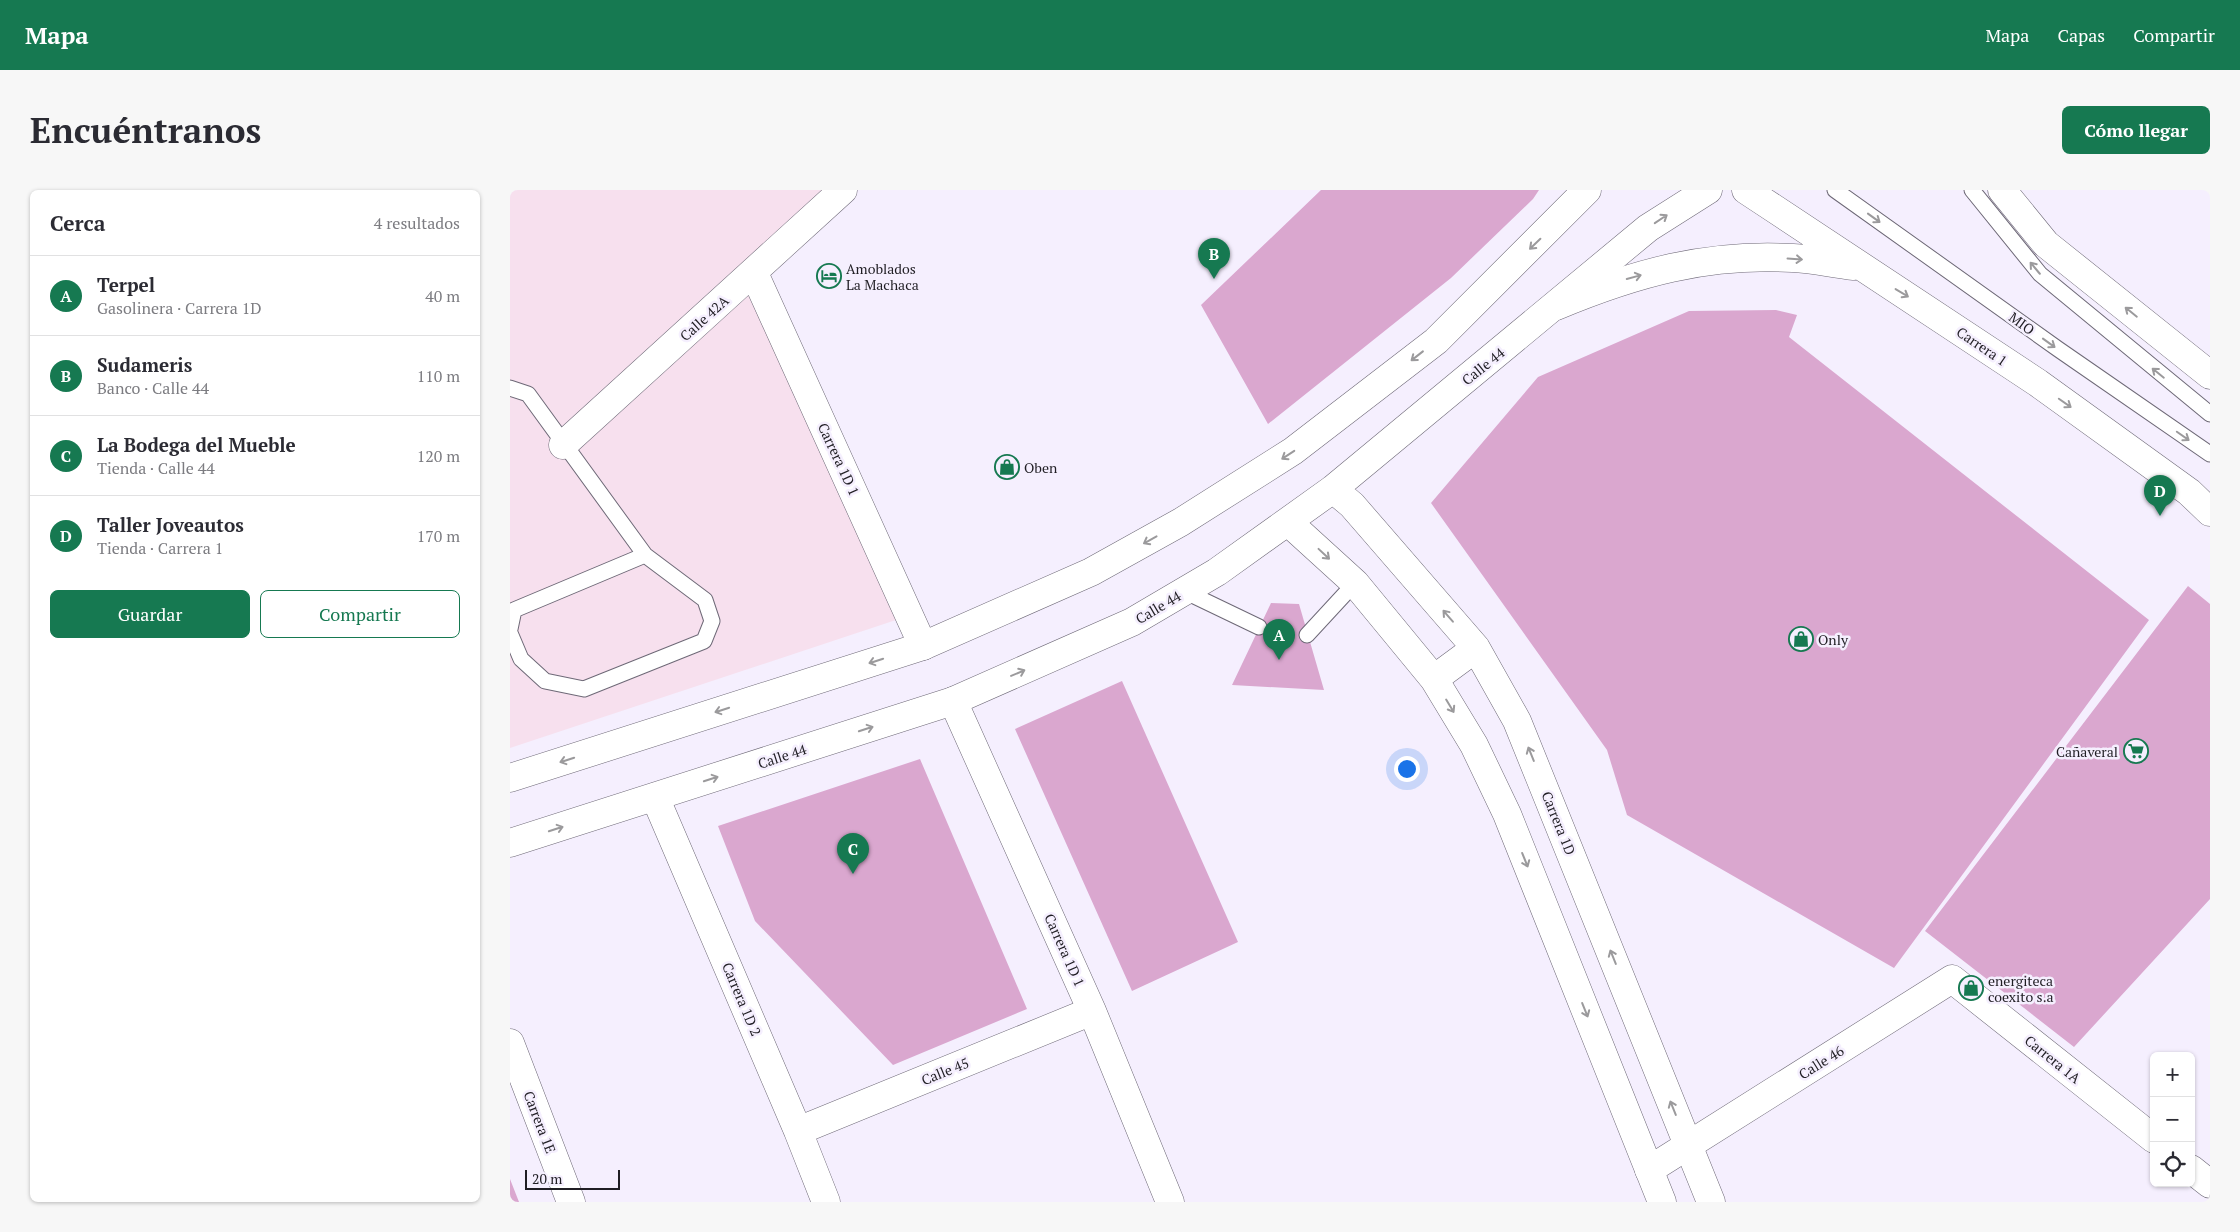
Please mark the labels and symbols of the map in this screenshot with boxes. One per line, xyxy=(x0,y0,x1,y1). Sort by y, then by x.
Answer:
one-way arrow xyxy=(1867,213,1881,223)
one-way arrow xyxy=(1654,214,1668,225)
pin: B xyxy=(1198,238,1230,279)
one-way arrow xyxy=(1529,238,1541,250)
one-way arrow xyxy=(1787,254,1803,264)
place label: Amoblados La Machaca xyxy=(846,259,919,294)
one-way arrow xyxy=(2029,261,2040,274)
hotel icon: Amoblados La Machaca xyxy=(816,263,842,289)
one-way arrow xyxy=(1626,271,1642,281)
one-way arrow xyxy=(1894,288,1908,298)
street label: Calle 42A xyxy=(676,291,733,345)
one-way arrow xyxy=(2125,306,2138,317)
street label: MIO xyxy=(2005,307,2039,339)
street label: Carrera 1 xyxy=(1953,322,2011,370)
one-way arrow xyxy=(2042,338,2056,348)
street label: Calle 44 xyxy=(1458,343,1509,389)
one-way arrow xyxy=(1411,350,1424,361)
one-way arrow xyxy=(2152,367,2165,378)
one-way arrow xyxy=(2058,398,2072,408)
street label: Carrera 1D 1 xyxy=(814,420,864,498)
one-way arrow xyxy=(2176,431,2190,441)
one-way arrow xyxy=(1281,449,1295,460)
shop icon: Oben xyxy=(994,454,1020,480)
place label: Oben xyxy=(1024,458,1058,477)
pin: D xyxy=(2144,475,2176,516)
one-way arrow xyxy=(1142,535,1157,545)
one-way arrow xyxy=(1318,548,1331,560)
street label: Calle 44 xyxy=(1132,586,1185,628)
one-way arrow xyxy=(1442,609,1454,622)
pin: A xyxy=(1263,619,1295,660)
shop icon: Only xyxy=(1788,626,1814,652)
place label: Only xyxy=(1818,630,1849,649)
one-way arrow xyxy=(869,657,885,666)
one-way arrow xyxy=(1010,668,1025,678)
one-way arrow xyxy=(1445,698,1455,712)
one-way arrow xyxy=(714,706,730,716)
one-way arrow xyxy=(858,724,874,734)
supermarket icon: Cañaveral xyxy=(2123,738,2149,764)
street label: Calle 44 xyxy=(755,739,809,773)
place label: Cañaveral xyxy=(2056,742,2118,761)
one-way arrow xyxy=(1526,747,1535,762)
one-way arrow xyxy=(560,756,575,765)
your location xyxy=(1394,756,1420,782)
one-way arrow xyxy=(703,774,719,783)
street label: Carrera 1D xyxy=(1538,788,1580,858)
one-way arrow xyxy=(548,823,564,833)
pin: C xyxy=(837,833,869,874)
one-way arrow xyxy=(1520,852,1530,867)
street label: Carrera 1D 1 xyxy=(1040,911,1090,989)
one-way arrow xyxy=(1608,950,1617,965)
street label: Carrera 1D 2 xyxy=(718,959,766,1039)
place label: energiteca coexito s.a xyxy=(1988,971,2054,1006)
shop icon: energiteca coexito s.a xyxy=(1958,975,1984,1001)
one-way arrow xyxy=(1581,1002,1590,1018)
street label: Carrera 1A xyxy=(2021,1031,2085,1088)
street label: Calle 46 xyxy=(1795,1040,1848,1083)
street label: Calle 45 xyxy=(918,1053,972,1089)
street label: Carrera 1E xyxy=(519,1088,561,1156)
one-way arrow xyxy=(1668,1101,1678,1116)
scale bar xyxy=(525,1167,620,1190)

